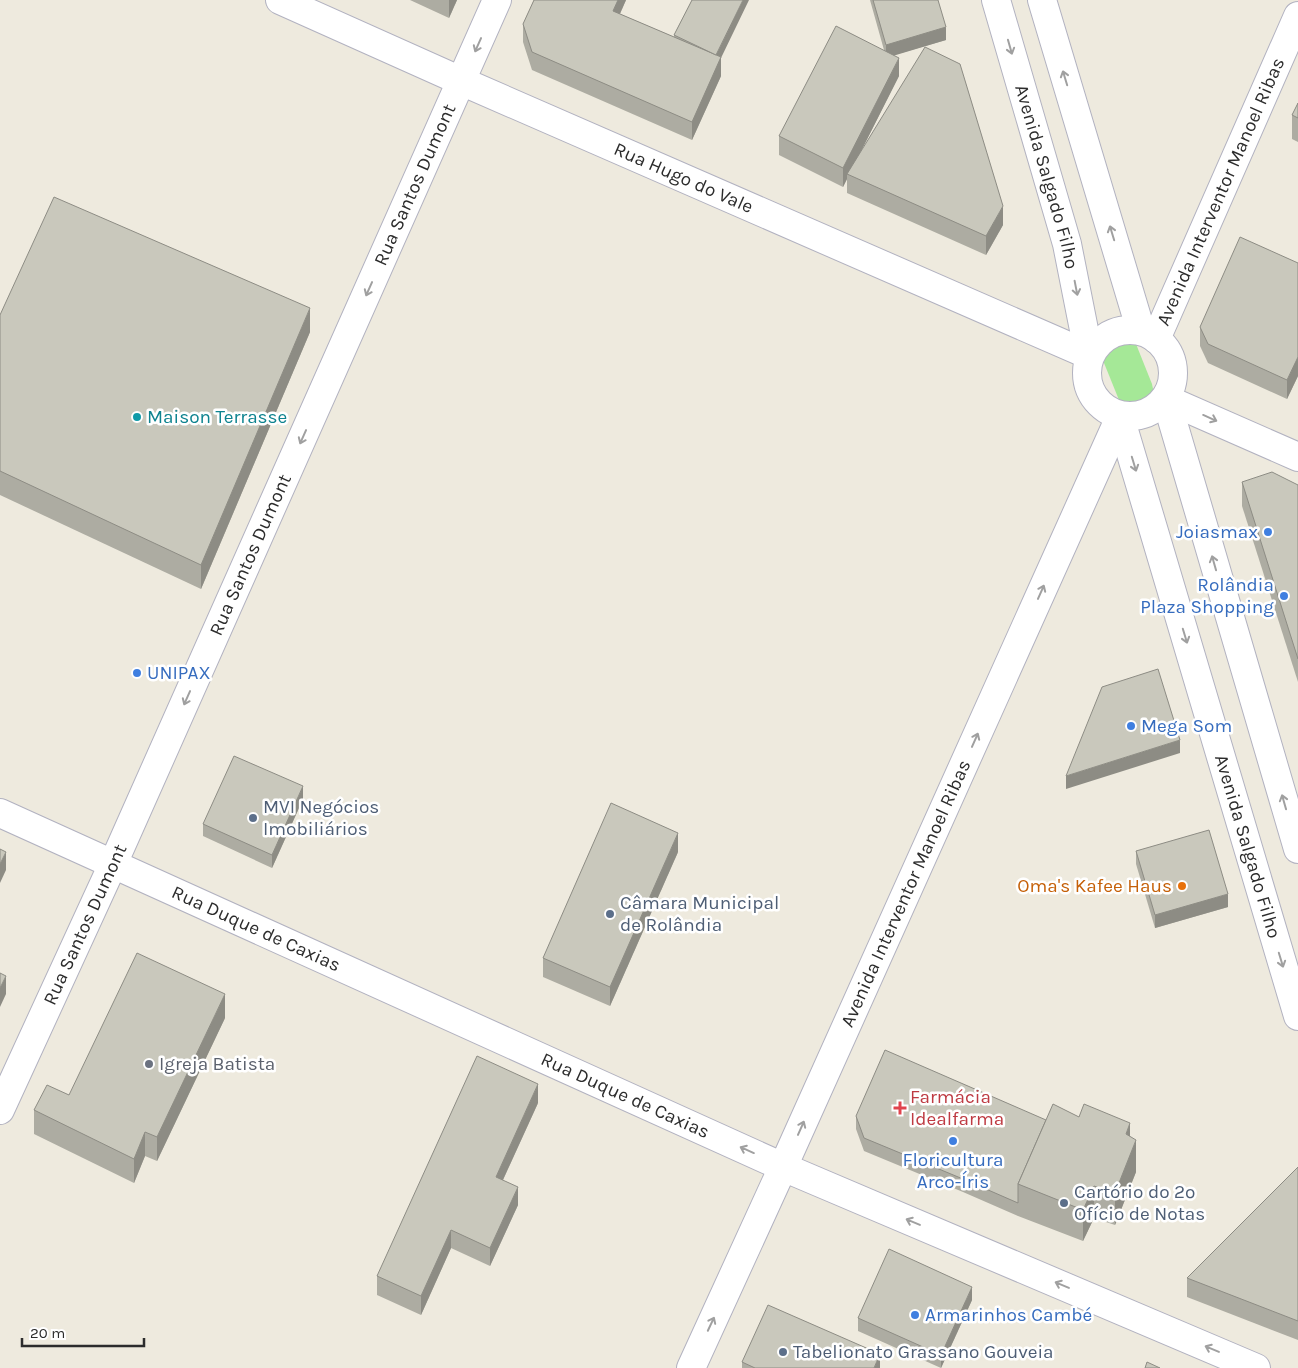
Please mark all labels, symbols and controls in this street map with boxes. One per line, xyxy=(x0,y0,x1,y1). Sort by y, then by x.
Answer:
one-way arrow xyxy=(472,37,482,52)
one-way arrow xyxy=(1005,38,1015,54)
street label: Avenida Interventor Manoel Ribas xyxy=(1152,54,1289,329)
one-way arrow xyxy=(1060,70,1070,86)
street label: Avenida Salgado Filho xyxy=(1010,82,1083,271)
street label: Rua Santos Dumont xyxy=(369,101,460,269)
street label: Rua Hugo do Vale xyxy=(610,138,757,218)
one-way arrow xyxy=(1106,226,1116,242)
one-way arrow xyxy=(1071,279,1081,295)
one-way arrow xyxy=(363,281,373,296)
place label: Maison Terrasse xyxy=(147,406,287,428)
marker: Maison Terrasse xyxy=(131,411,143,423)
one-way arrow xyxy=(1202,414,1217,424)
one-way arrow xyxy=(297,429,307,444)
one-way arrow xyxy=(1129,456,1139,472)
street label: Rua Santos Dumont xyxy=(205,471,296,639)
place label: Joiasmax xyxy=(1176,521,1258,543)
marker: Joiasmax xyxy=(1262,526,1274,538)
one-way arrow xyxy=(1208,555,1218,571)
place label: Rolândia Plaza Shopping xyxy=(1140,574,1274,618)
one-way arrow xyxy=(1037,585,1047,600)
marker: Rolândia Plaza Shopping xyxy=(1278,590,1290,602)
one-way arrow xyxy=(1181,628,1191,644)
place label: UNIPAX xyxy=(147,662,211,684)
marker: UNIPAX xyxy=(131,667,143,679)
one-way arrow xyxy=(182,690,192,705)
place label: Mega Som xyxy=(1141,715,1232,737)
marker: Mega Som xyxy=(1125,720,1137,732)
one-way arrow xyxy=(970,733,980,748)
street label: Avenida Salgado Filho xyxy=(1210,752,1285,941)
street label: Avenida Interventor Manoel Ribas xyxy=(836,756,976,1030)
one-way arrow xyxy=(1279,795,1289,811)
place label: MVI Negócios Imobiliários xyxy=(263,796,379,840)
marker: MVI Negócios Imobiliários xyxy=(247,812,259,824)
street label: Rua Santos Dumont xyxy=(39,841,131,1008)
place label: Oma's Kafee Haus xyxy=(1017,875,1172,897)
marker: Oma's Kafee Haus xyxy=(1176,880,1188,892)
street label: Rua Duque de Caxias xyxy=(168,881,344,976)
place label: Câmara Municipal de Rolândia xyxy=(620,892,779,936)
marker: Câmara Municipal de Rolândia xyxy=(604,908,616,920)
one-way arrow xyxy=(1277,952,1287,968)
street label: Rua Duque de Caxias xyxy=(537,1048,713,1143)
place label: Igreja Batista xyxy=(159,1053,275,1075)
marker: Igreja Batista xyxy=(143,1058,155,1070)
place label: Farmácia Idealfarma xyxy=(910,1086,1004,1130)
marker: Farmácia Idealfarma xyxy=(894,1102,906,1114)
one-way arrow xyxy=(796,1121,806,1136)
marker: Floricultura Arco-Íris xyxy=(947,1135,959,1147)
one-way arrow xyxy=(740,1145,755,1155)
place label: Floricultura Arco-Íris xyxy=(903,1149,1003,1193)
place label: Cartório do 2º Ofício de Notas xyxy=(1074,1181,1205,1225)
marker: Cartório do 2º Ofício de Notas xyxy=(1058,1197,1070,1209)
one-way arrow xyxy=(906,1216,921,1226)
one-way arrow xyxy=(1055,1280,1070,1290)
place label: Armarinhos Cambé xyxy=(925,1304,1092,1326)
marker: Armarinhos Cambé xyxy=(909,1309,921,1321)
scale bar xyxy=(22,1316,145,1348)
one-way arrow xyxy=(707,1317,717,1332)
text: 20 m xyxy=(30,1324,65,1342)
place label: Tabelionato Grassano Gouveia xyxy=(793,1341,1054,1363)
one-way arrow xyxy=(1205,1343,1220,1353)
marker: Tabelionato Grassano Gouveia xyxy=(777,1346,789,1358)

